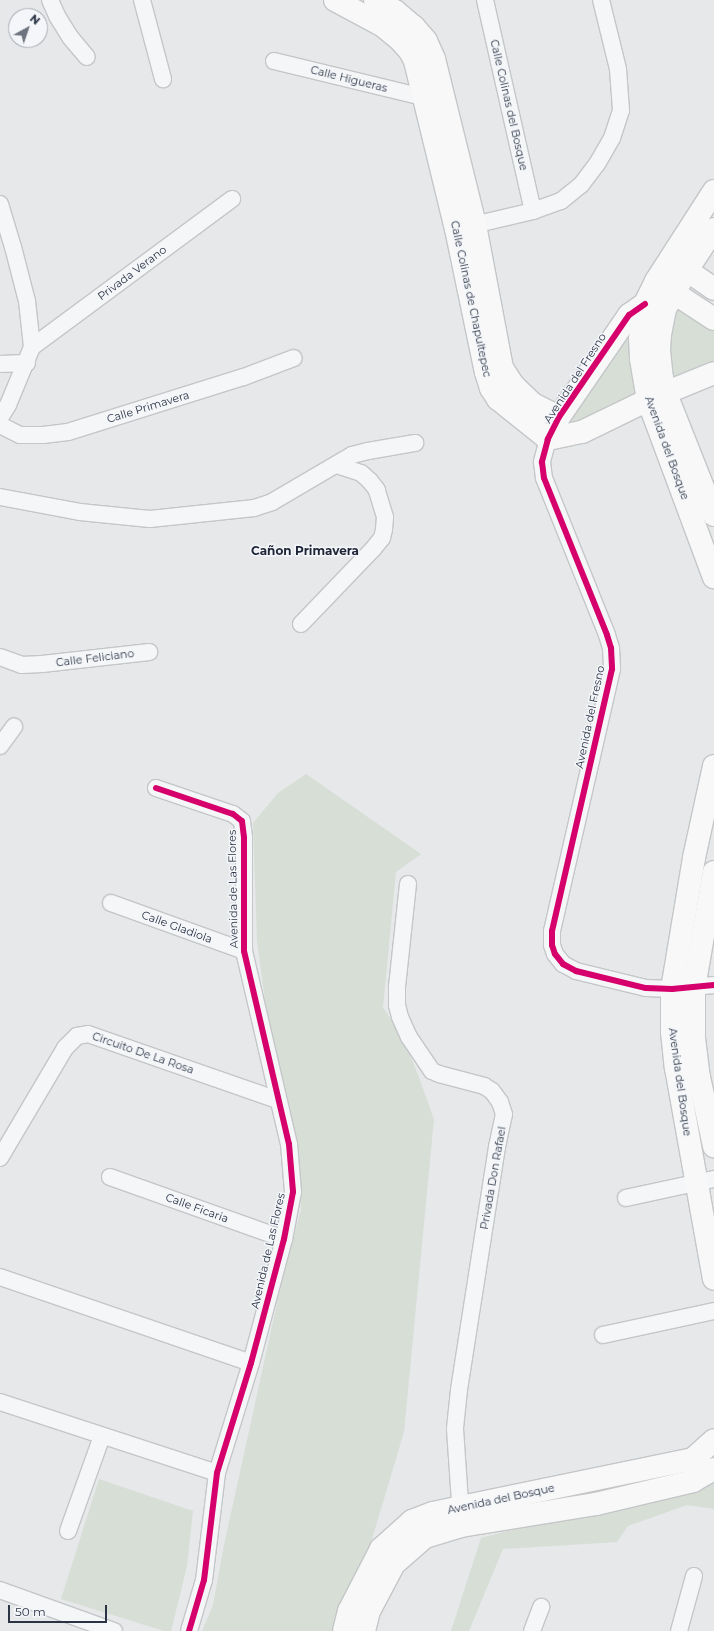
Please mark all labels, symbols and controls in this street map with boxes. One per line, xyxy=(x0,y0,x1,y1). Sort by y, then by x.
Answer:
north arrow xyxy=(8,8,48,48)
text: N xyxy=(27,11,43,28)
street label: Calle Colinas del Bosque xyxy=(487,38,531,172)
street label: Calle Higueras xyxy=(309,63,389,95)
street label: Calle Colinas de Chapultepec xyxy=(448,219,494,379)
street label: Privada Verano xyxy=(95,243,169,303)
street label: Avenida del Fresno xyxy=(541,331,609,425)
street label: Calle Primavera xyxy=(105,388,191,426)
street label: Avenida del Bosque xyxy=(642,394,692,502)
district label: Cañon Primavera xyxy=(251,544,359,558)
street label: Calle Feliciano xyxy=(55,647,135,669)
street label: Avenida del Fresno xyxy=(573,664,607,770)
street label: Avenida de Las Flores xyxy=(225,830,241,948)
street label: Calle Gladiola xyxy=(140,908,214,946)
street label: Avenida del Bosque xyxy=(666,1027,694,1137)
street label: Circuito De La Rosa xyxy=(90,1029,196,1077)
street label: Privada Don Rafael xyxy=(477,1125,509,1231)
street label: Calle Ficaria xyxy=(164,1191,230,1225)
street label: Avenida de Las Flores xyxy=(248,1192,288,1310)
street label: Avenida del Bosque xyxy=(446,1481,556,1517)
scale bar xyxy=(10,1597,109,1623)
text: 50 m xyxy=(15,1604,46,1619)

